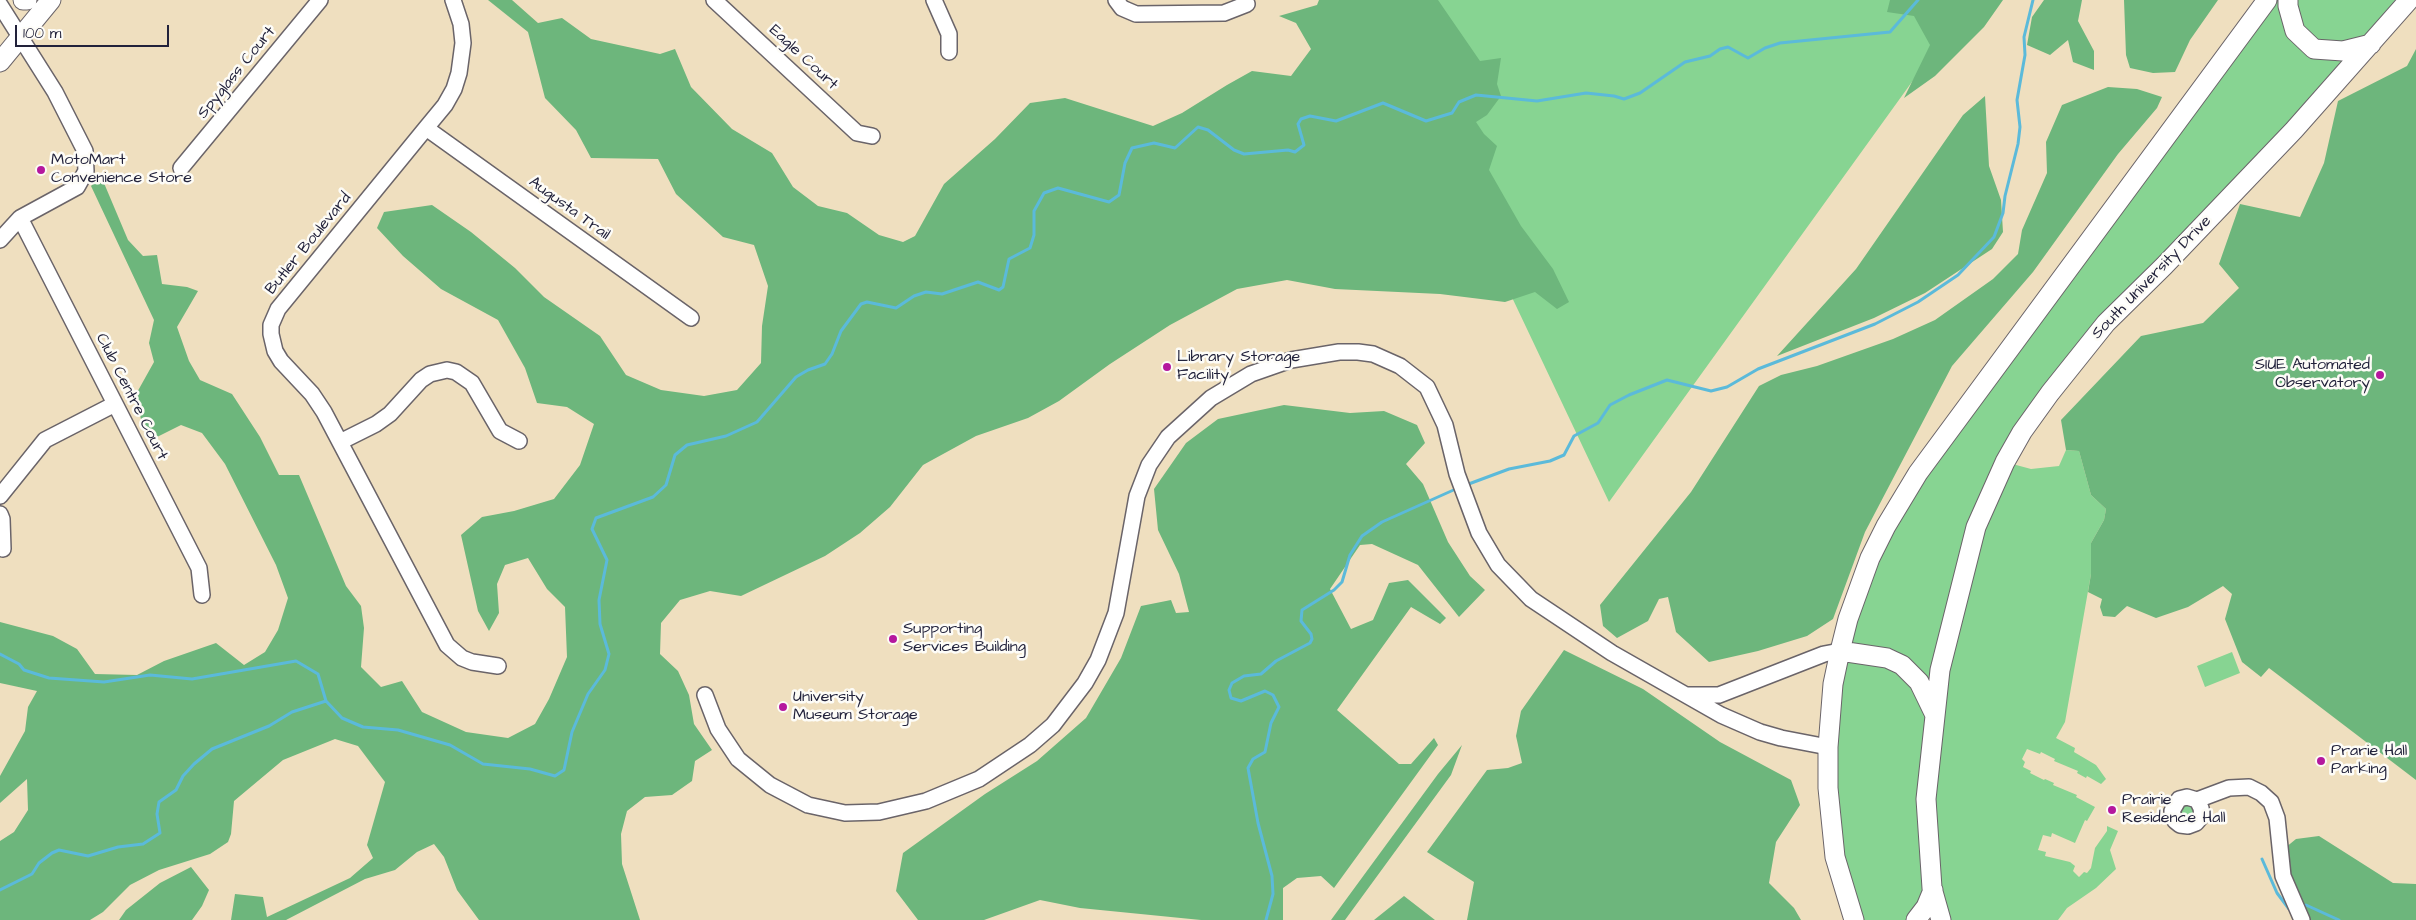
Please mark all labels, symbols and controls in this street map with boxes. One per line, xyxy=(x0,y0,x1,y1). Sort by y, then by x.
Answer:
scale bar xyxy=(18,15,171,47)
street label: Eagle Court xyxy=(765,21,841,95)
text: 100 m xyxy=(23,23,62,44)
street label: Spyglass Court xyxy=(194,23,280,123)
place label: MotoMart Convenience Store xyxy=(51,151,192,189)
marker: MotoMart Convenience Store xyxy=(35,164,47,176)
street label: Augusta Trail xyxy=(525,173,613,245)
street label: Butler Boulevard xyxy=(262,189,356,299)
street label: South University Drive xyxy=(2088,212,2216,344)
street label: Club Centre Court xyxy=(91,331,171,463)
place label: Library Storage Facility xyxy=(1177,348,1300,386)
place label: SIUE Automated Observatory xyxy=(2255,356,2370,394)
marker: Library Storage Facility xyxy=(1161,361,1173,373)
marker: SIUE Automated Observatory xyxy=(2374,369,2386,381)
place label: Supporting Services Building xyxy=(903,620,1026,658)
marker: Supporting Services Building xyxy=(887,633,899,645)
place label: University Museum Storage xyxy=(793,688,918,726)
marker: University Museum Storage xyxy=(777,701,789,713)
place label: Prarie Hall Parking xyxy=(2331,742,2407,780)
marker: Prarie Hall Parking xyxy=(2315,755,2327,767)
place label: Prairie Residence Hall xyxy=(2122,791,2225,829)
marker: Prairie Residence Hall xyxy=(2106,804,2118,816)

